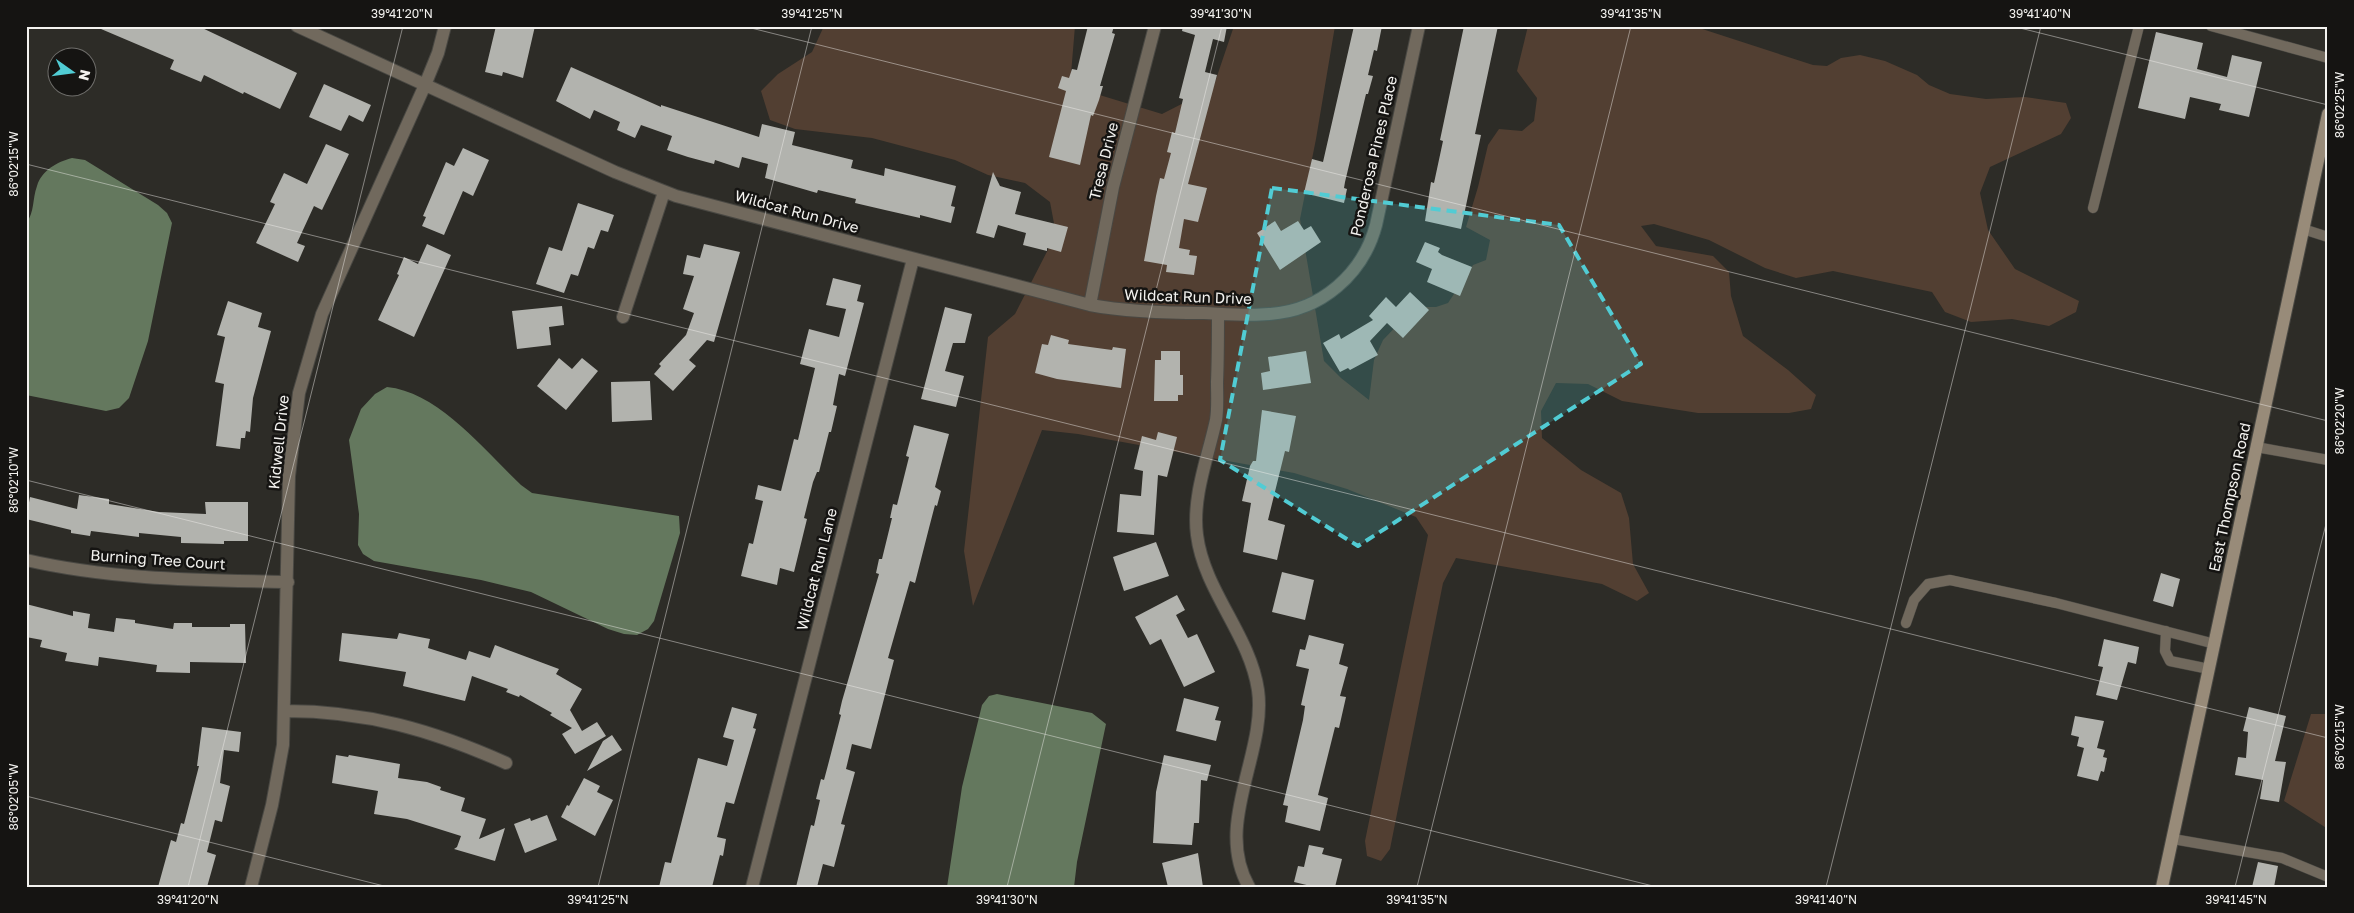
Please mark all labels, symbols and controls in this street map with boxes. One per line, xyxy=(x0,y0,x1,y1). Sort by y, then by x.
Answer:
text: 39°41'20"N xyxy=(371,6,433,21)
text: 39°41'25"N xyxy=(781,6,843,21)
text: 39°41'30"N xyxy=(1190,6,1252,21)
text: 39°41'35"N xyxy=(1600,6,1662,21)
text: 39°41'40"N xyxy=(2009,6,2071,21)
north arrow xyxy=(48,48,98,98)
text: N xyxy=(76,68,95,82)
text: 86°02'25"W xyxy=(2332,71,2347,138)
street label: Ponderosa Pines Place xyxy=(1346,74,1400,238)
street label: Tresa Drive xyxy=(1085,120,1121,202)
text: 86°02'15"W xyxy=(6,131,21,197)
street label: Wildcat Run Drive xyxy=(733,186,861,236)
street label: Wildcat Run Drive xyxy=(1124,285,1252,307)
text: 86°02'20"W xyxy=(2332,387,2347,455)
street label: Kidwell Drive xyxy=(264,394,292,490)
street label: East Thompson Road xyxy=(2204,421,2254,573)
text: 86°02'10"W xyxy=(6,447,21,513)
street label: Wildcat Run Lane xyxy=(792,506,840,632)
street label: Burning Tree Court xyxy=(90,545,226,573)
text: 86°02'15"W xyxy=(2332,704,2347,770)
text: 86°02'05"W xyxy=(6,763,21,831)
text: 39°41'20"N xyxy=(157,892,219,907)
text: 39°41'25"N xyxy=(567,892,629,907)
text: 39°41'30"N xyxy=(976,892,1038,907)
text: 39°41'35"N xyxy=(1386,892,1448,907)
text: 39°41'40"N xyxy=(1795,892,1857,907)
text: 39°41'45"N xyxy=(2205,892,2267,907)

